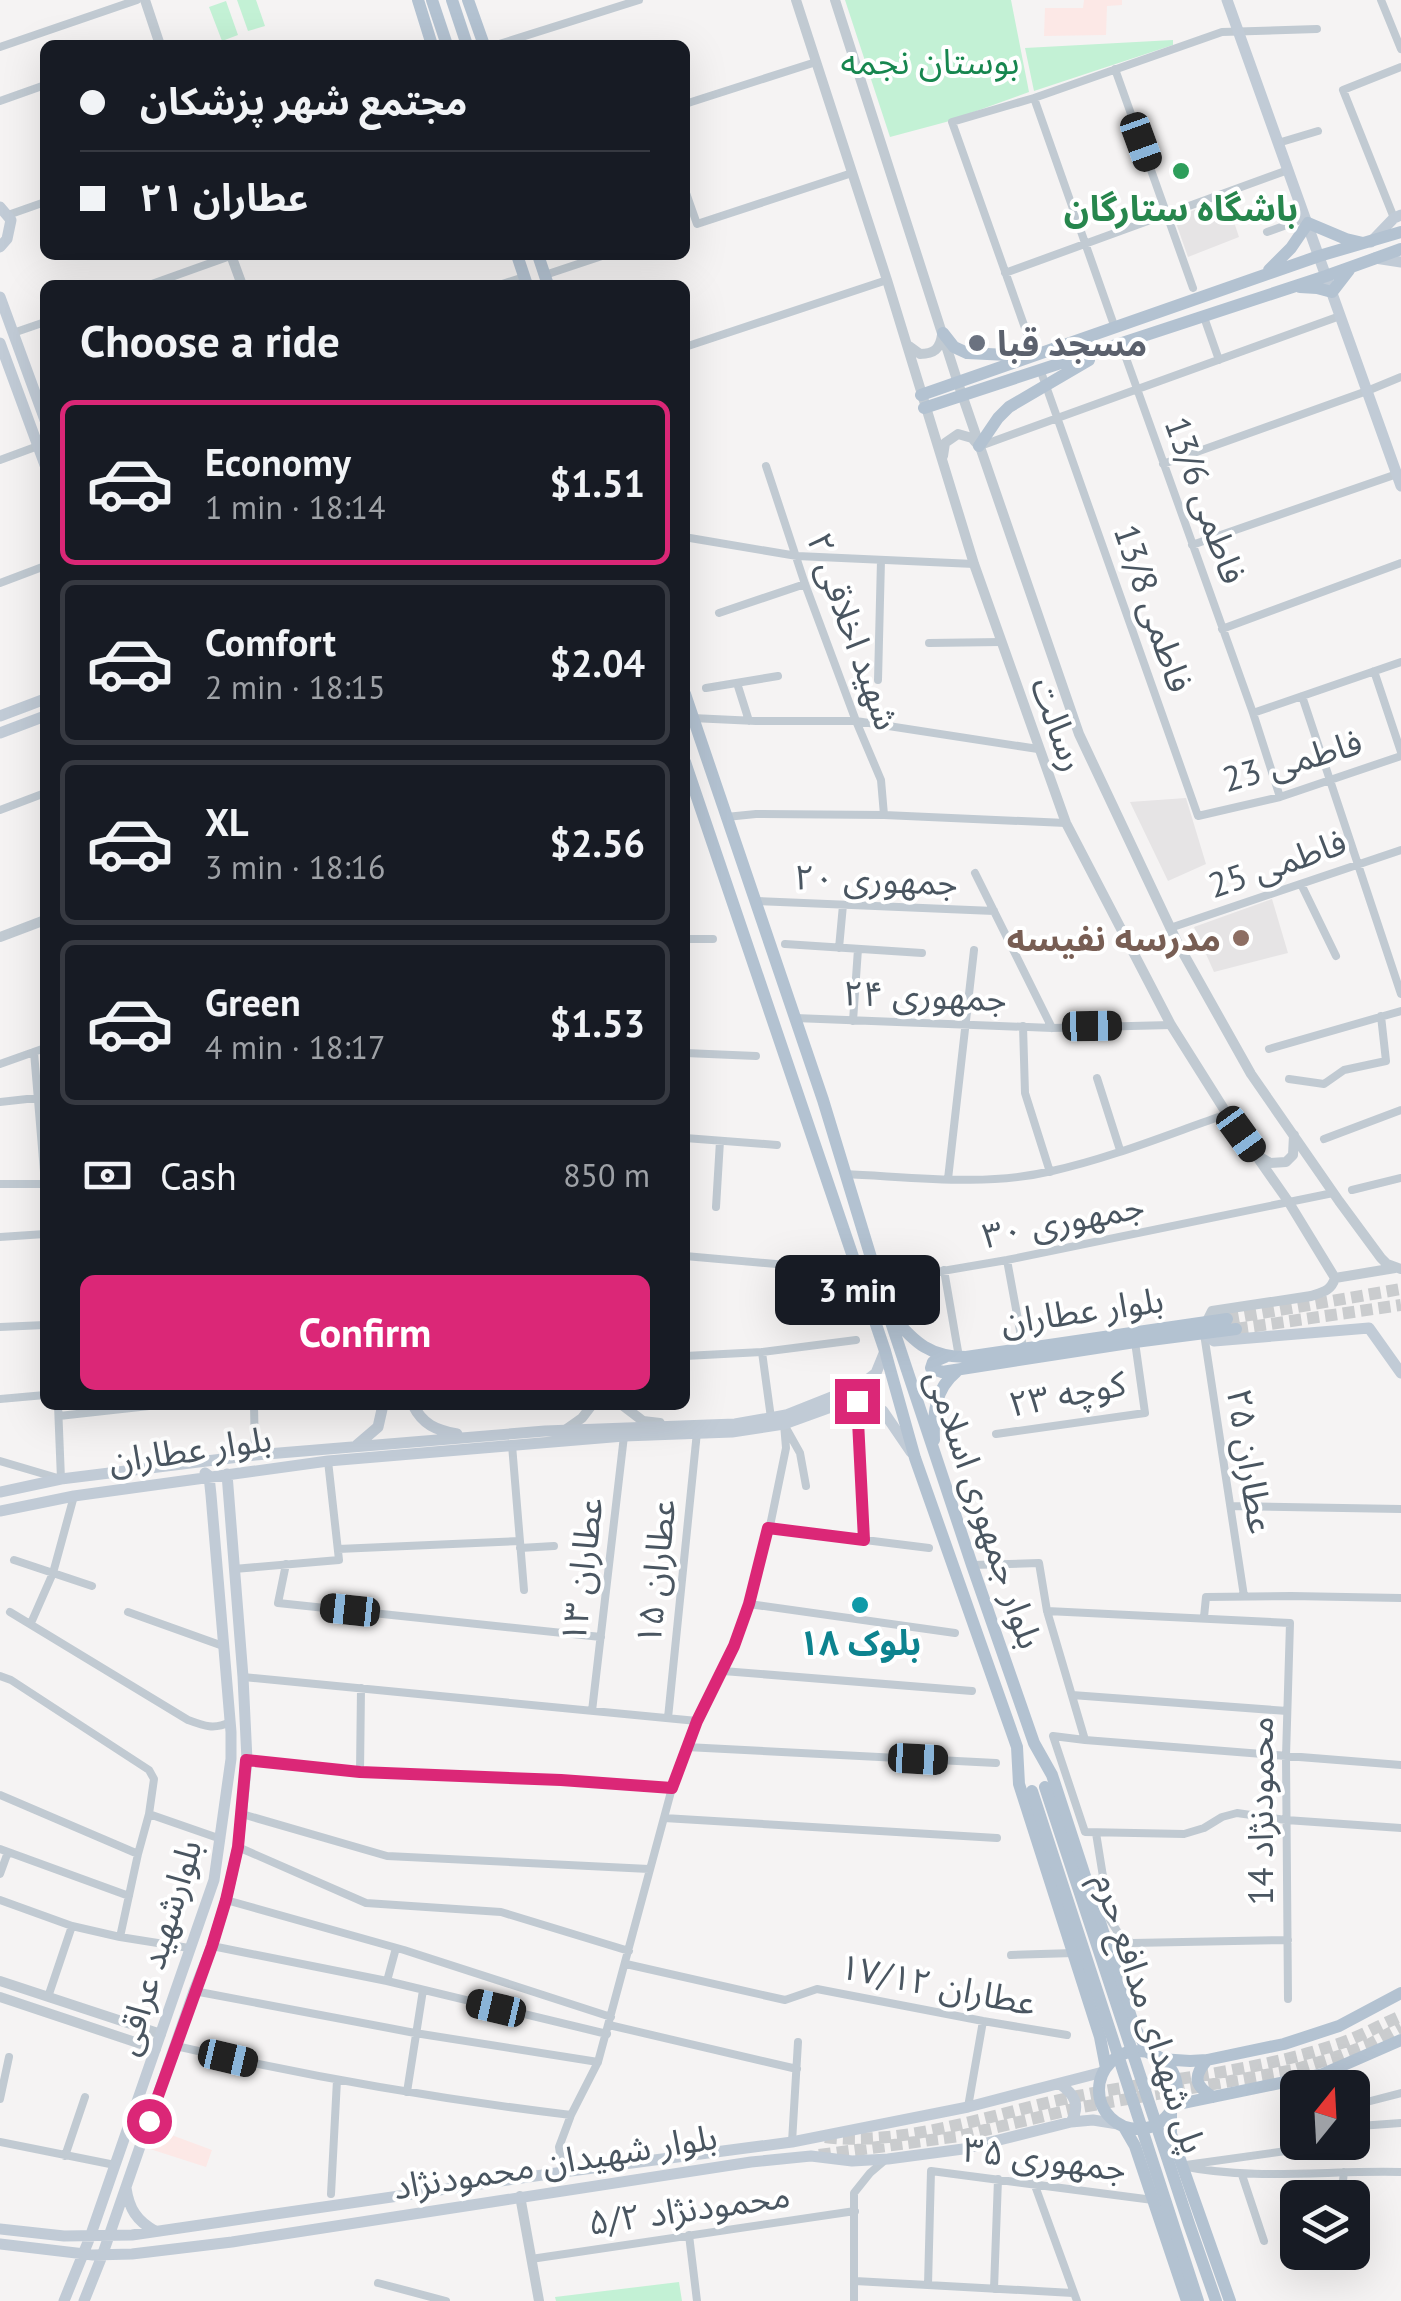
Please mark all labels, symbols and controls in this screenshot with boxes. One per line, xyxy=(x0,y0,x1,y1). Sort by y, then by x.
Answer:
park label: بوستان نجمه xyxy=(841,38,1019,84)
text: مجتمع شهر پزشکان xyxy=(140,76,467,125)
car xyxy=(1117,109,1165,175)
marker: باشگاه ستارگان xyxy=(1170,160,1192,182)
text: عطاران ۲۱ xyxy=(140,172,308,221)
place label: باشگاه ستارگان xyxy=(1064,185,1298,231)
text: Choose a ride xyxy=(80,311,340,369)
place label: مسجد قبا xyxy=(997,320,1147,366)
marker: مسجد قبا xyxy=(966,332,988,354)
street label: فاطمی 13/6 xyxy=(1155,410,1257,590)
text: Economy xyxy=(205,437,351,486)
icon: car xyxy=(85,438,175,528)
text: $1.51 xyxy=(549,458,645,507)
text: 1 min · 18:14 xyxy=(205,486,385,528)
street label: فاطمی 13/8 xyxy=(1104,518,1204,698)
street label: شهید اخلاقی ۲ xyxy=(797,526,911,736)
text: Comfort xyxy=(205,617,336,666)
icon: car xyxy=(85,618,175,708)
text: $2.04 xyxy=(549,638,645,687)
text: 2 min · 18:15 xyxy=(205,666,385,708)
street label: رسالت xyxy=(1021,671,1097,777)
street label: فاطمی 23 xyxy=(1217,718,1367,802)
text: XL xyxy=(205,797,249,846)
icon: car xyxy=(85,798,175,888)
text: $2.56 xyxy=(549,818,645,867)
street label: فاطمی 25 xyxy=(1202,818,1352,908)
text: 3 min · 18:16 xyxy=(205,846,385,888)
street label: جمهوری ۲۰ xyxy=(793,853,959,905)
place label: مدرسه نفیسه xyxy=(1007,915,1221,961)
marker: مدرسه نفیسه xyxy=(1230,927,1252,949)
street label: جمهوری ۲۴ xyxy=(842,969,1008,1021)
text: Green xyxy=(205,977,301,1026)
icon: car xyxy=(85,978,175,1068)
text: $1.53 xyxy=(549,998,645,1047)
car xyxy=(1062,1010,1122,1042)
text: 4 min · 18:17 xyxy=(205,1026,385,1068)
car xyxy=(1211,1101,1271,1167)
icon: cash xyxy=(80,1148,135,1203)
text: Cash xyxy=(160,1151,237,1200)
text: 850 m xyxy=(563,1154,650,1196)
street label: جمهوری ۳۰ xyxy=(978,1182,1148,1258)
callout: 3 min xyxy=(774,1256,940,1326)
text: 3 min xyxy=(818,1269,897,1311)
button: Confirm xyxy=(80,1275,650,1390)
street label: بلوار عطاران xyxy=(998,1276,1166,1344)
street label: کوچه ۲۳ xyxy=(1005,1359,1130,1427)
street label: بلوار جمهوری اسلامی xyxy=(916,1364,1054,1654)
route end xyxy=(835,1379,880,1424)
street label: عطاران ۲۵ xyxy=(1217,1385,1285,1537)
street label: بلوار عطاران xyxy=(106,1415,274,1483)
street label: عطاران ۱۳ xyxy=(549,1495,613,1645)
street label: عطاران ۱۵ xyxy=(624,1497,686,1647)
car xyxy=(319,1592,381,1628)
marker: بلوک ۱۸ xyxy=(849,1594,871,1616)
place label: بلوک ۱۸ xyxy=(799,1619,921,1665)
street label: محمودنژاد 14 xyxy=(1237,1716,1283,1906)
car xyxy=(887,1742,949,1776)
street label: بلوارشهید عراقی xyxy=(102,1834,212,2060)
street label: پل شهدای مدافع حرم xyxy=(1080,1867,1218,2160)
street label: عطاران ۱۷/۱۲ xyxy=(836,1942,1040,2026)
car xyxy=(463,1987,529,2029)
car xyxy=(195,2037,261,2079)
north arrow xyxy=(1280,2070,1370,2160)
map controls xyxy=(1280,2070,1370,2270)
route start xyxy=(127,2099,172,2144)
street label: بلوار شهیدان محمودنژاد xyxy=(390,2113,720,2209)
street label: جمهوری ۳۵ xyxy=(961,2125,1129,2191)
street label: محمودنژاد ۵/۲ xyxy=(585,2171,793,2245)
button: layers xyxy=(1280,2180,1370,2270)

